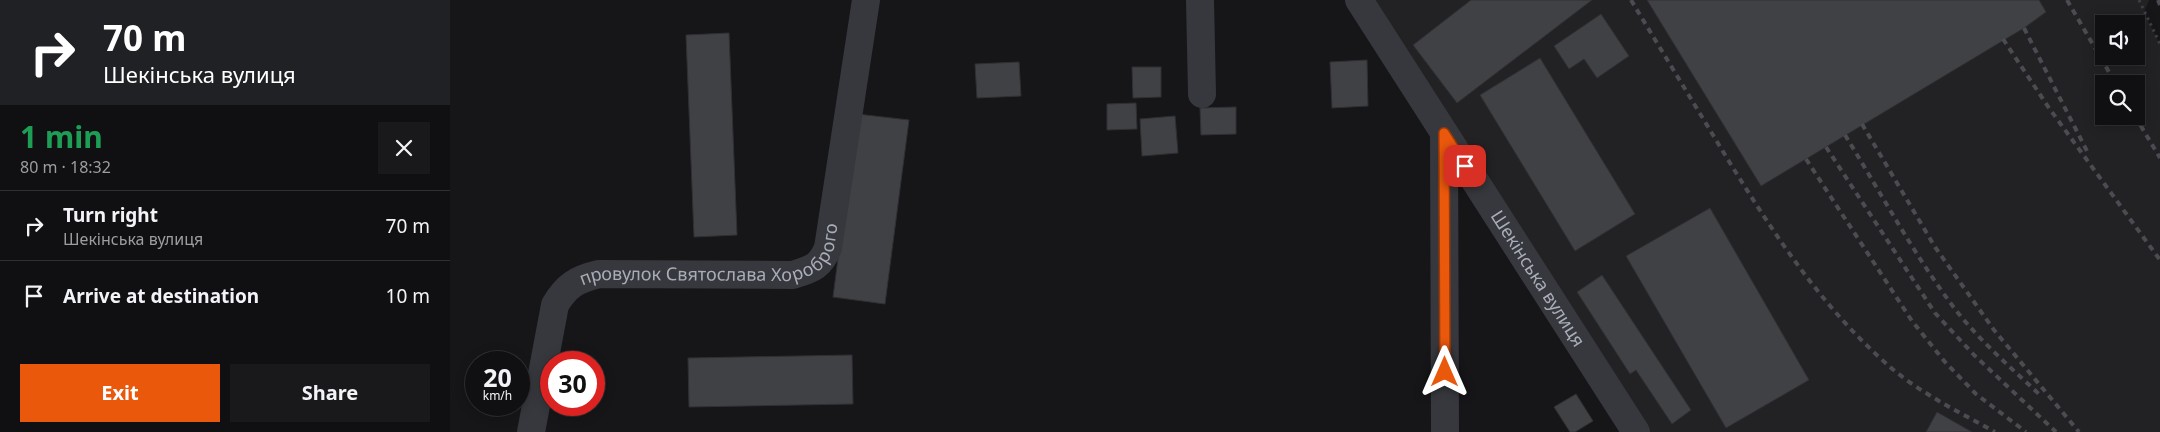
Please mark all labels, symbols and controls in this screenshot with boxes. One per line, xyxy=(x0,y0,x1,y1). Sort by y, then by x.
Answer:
text: 70 m xyxy=(103,14,186,61)
map controls xyxy=(2095,15,2145,125)
button: sound xyxy=(2095,15,2145,65)
icon: right xyxy=(20,20,85,85)
text: Шекінська вулиця xyxy=(103,59,296,89)
button: search xyxy=(2095,75,2145,125)
text: 1 min xyxy=(20,116,103,157)
button: close xyxy=(378,122,430,174)
pin xyxy=(1444,145,1486,187)
icon: arrive xyxy=(1451,152,1479,180)
text: 80 m · 18:32 xyxy=(20,156,111,178)
text: Turn right xyxy=(63,202,158,228)
street label: Шекінська вулиця xyxy=(1486,205,1591,351)
icon: right xyxy=(20,212,48,240)
text: 70 m xyxy=(386,213,430,239)
street label: провулок Святослава Хороброго xyxy=(576,221,843,290)
text: Шекінська вулиця xyxy=(63,228,203,250)
icon: arrive xyxy=(20,282,48,310)
text: Arrive at destination xyxy=(63,283,259,309)
text: 10 m xyxy=(386,283,430,309)
position arrow xyxy=(1418,345,1470,397)
speed limit sign: 30 xyxy=(540,351,605,416)
text: 20 xyxy=(483,360,512,394)
button: Exit xyxy=(20,364,220,422)
button: Share xyxy=(230,364,430,422)
text: km/h xyxy=(483,387,512,404)

